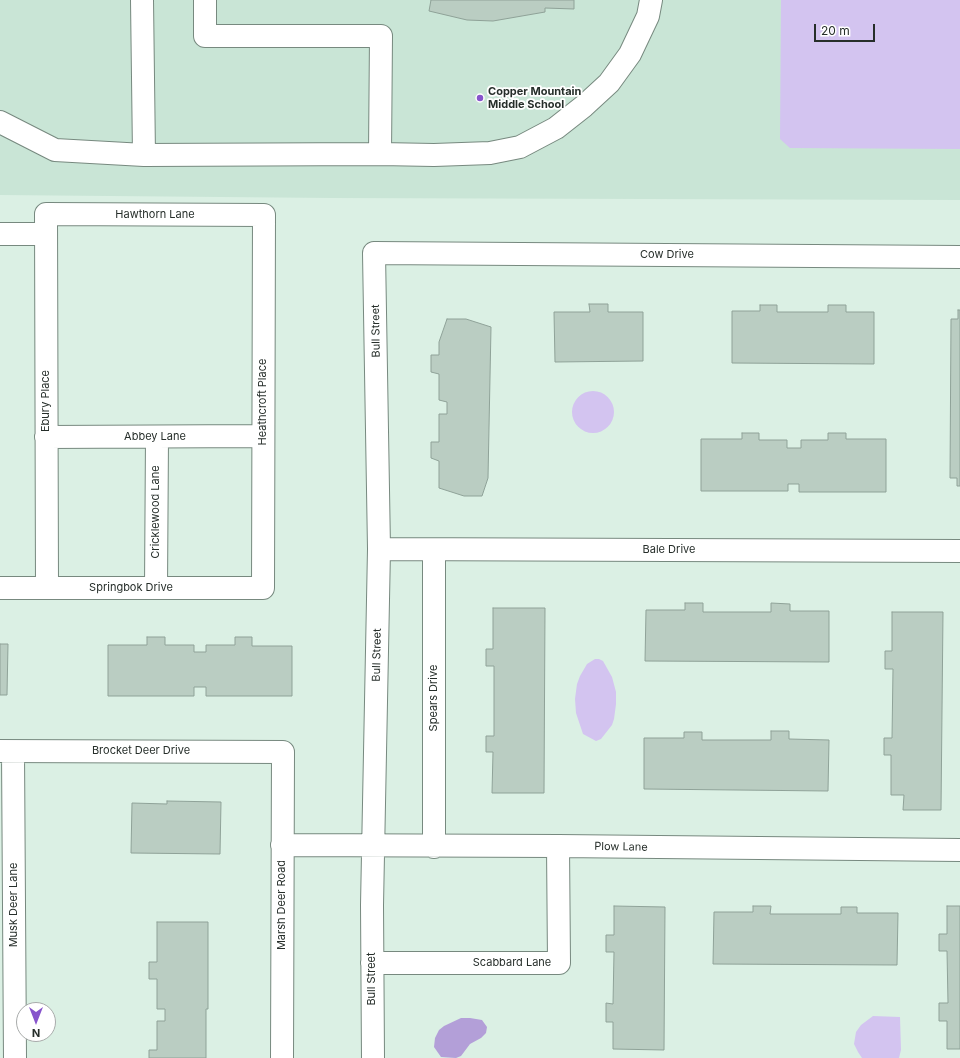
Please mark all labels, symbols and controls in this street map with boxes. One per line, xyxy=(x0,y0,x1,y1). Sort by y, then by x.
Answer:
scale bar xyxy=(816,16,877,42)
text: 20 m xyxy=(821,23,850,38)
place label: Copper Mountain Middle School xyxy=(488,85,581,111)
marker: Copper Mountain Middle School xyxy=(475,93,485,103)
street label: Hawthorn Lane xyxy=(115,208,195,222)
street label: Cow Drive xyxy=(640,248,694,262)
street label: Bull Street xyxy=(369,304,383,358)
street label: Heathcroft Place xyxy=(256,359,270,445)
street label: Ebury Place xyxy=(39,370,53,432)
street label: Abbey Lane xyxy=(124,430,186,444)
street label: Cricklewood Lane xyxy=(149,465,163,559)
street label: Bale Drive xyxy=(643,543,695,557)
street label: Springbok Drive xyxy=(89,581,173,595)
street label: Bull Street xyxy=(370,628,384,682)
street label: Spears Drive xyxy=(427,665,441,731)
street label: Brocket Deer Drive xyxy=(92,744,190,758)
street label: Plow Lane xyxy=(594,840,648,854)
street label: Marsh Deer Road xyxy=(275,860,289,950)
street label: Musk Deer Lane xyxy=(7,863,21,947)
street label: Bull Street xyxy=(365,952,379,1006)
street label: Scabbard Lane xyxy=(473,956,551,970)
north arrow xyxy=(16,1002,56,1042)
text: N xyxy=(32,1026,40,1040)

